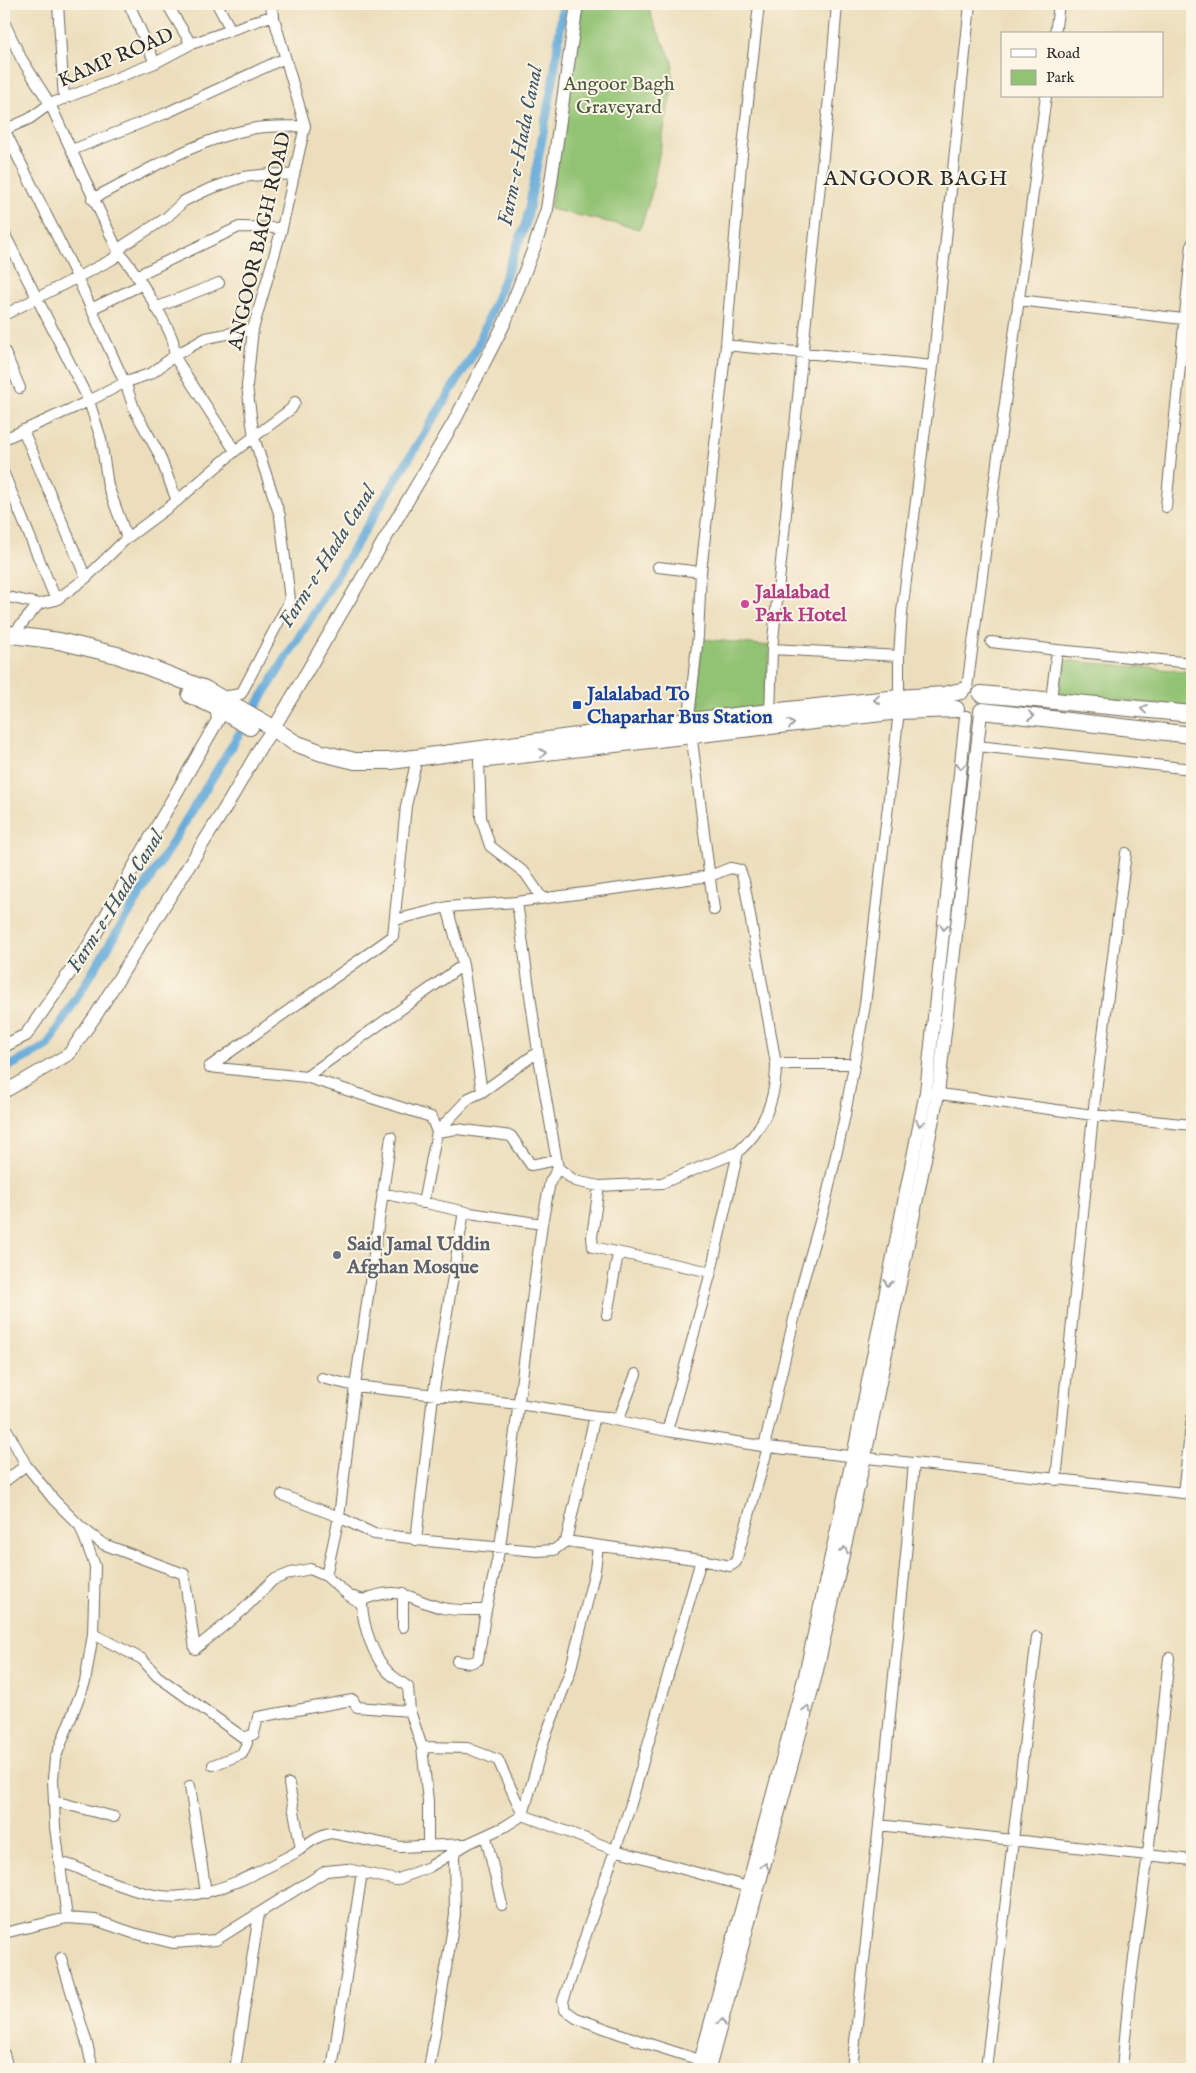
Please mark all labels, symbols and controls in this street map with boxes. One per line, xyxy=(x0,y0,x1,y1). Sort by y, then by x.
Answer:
street label: KAMP ROAD xyxy=(54,22,178,94)
legend xyxy=(1001,32,1164,98)
text: Road xyxy=(1046,44,1081,63)
water label: Farm-e-Hada Canal xyxy=(492,62,550,228)
text: Park xyxy=(1046,68,1076,87)
park label: Angoor Bagh Graveyard xyxy=(562,72,675,120)
street label: ANGOOR BAGH ROAD xyxy=(222,129,297,354)
district label: ANGOOR BAGH xyxy=(822,165,1009,193)
water label: Farm-e-Hada Canal xyxy=(273,479,384,633)
place label: Jalalabad Park Hotel xyxy=(752,580,847,628)
marker: Jalalabad Park Hotel xyxy=(739,598,751,610)
place label: Jalalabad To Chaparhar Bus Station xyxy=(584,682,773,730)
one-way arrow xyxy=(873,694,881,705)
marker: Jalalabad To Chaparhar Bus Station xyxy=(571,699,583,711)
one-way arrow xyxy=(1139,704,1147,715)
one-way arrow xyxy=(1027,710,1035,721)
one-way arrow xyxy=(788,719,796,730)
one-way arrow xyxy=(539,748,547,759)
one-way arrow xyxy=(956,762,967,770)
water label: Farm-e-Hada Canal xyxy=(61,824,172,978)
one-way arrow xyxy=(939,924,950,932)
one-way arrow xyxy=(915,1119,926,1128)
place label: Said Jamal Uddin Afghan Mosque xyxy=(346,1232,491,1280)
marker: Said Jamal Uddin Afghan Mosque xyxy=(331,1249,343,1261)
one-way arrow xyxy=(883,1278,894,1287)
one-way arrow xyxy=(838,1546,849,1555)
one-way arrow xyxy=(801,1704,812,1713)
one-way arrow xyxy=(759,1862,769,1870)
one-way arrow xyxy=(716,2019,726,2027)

